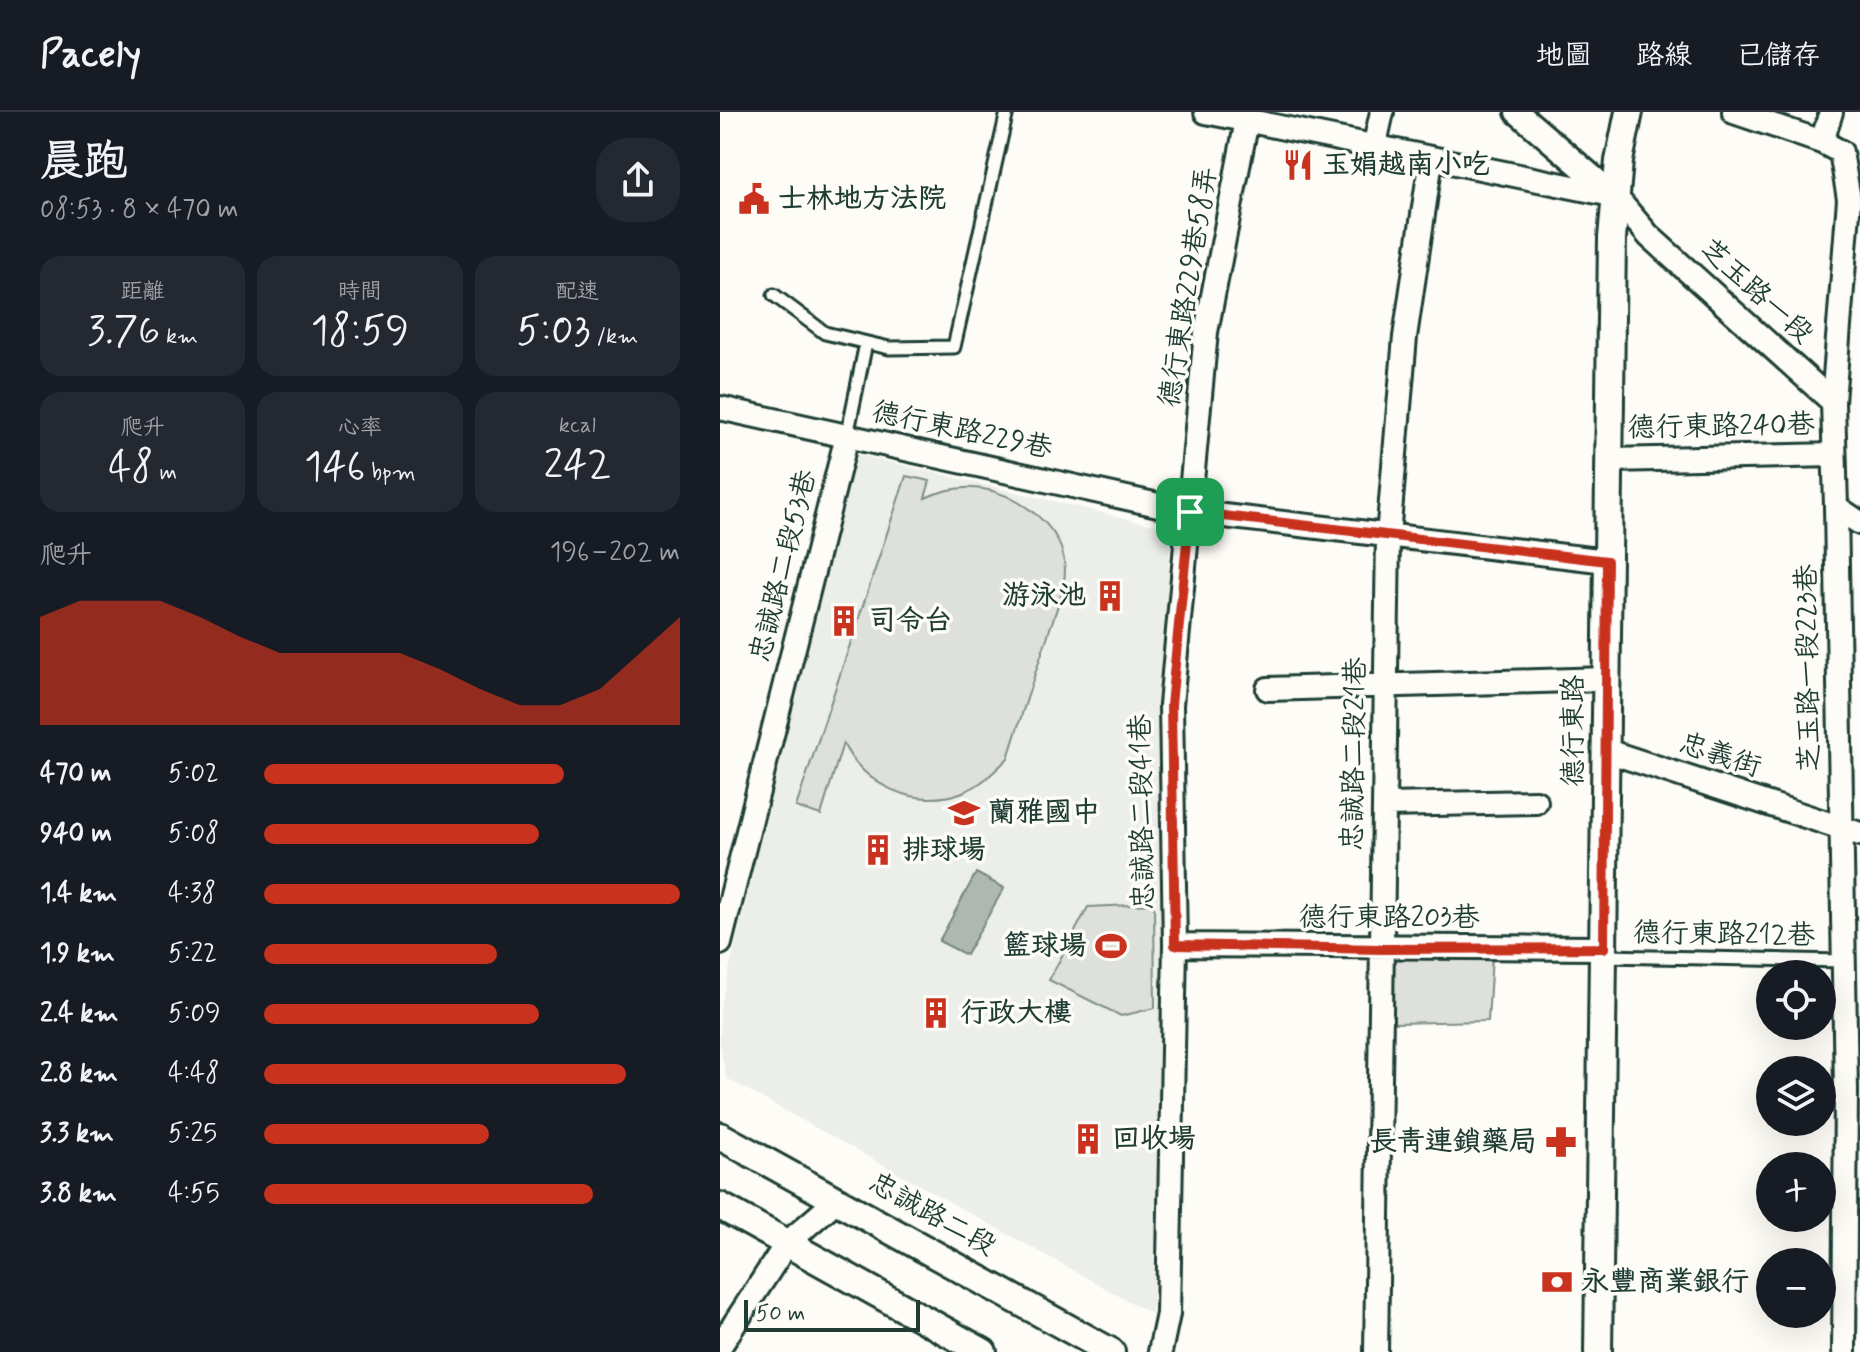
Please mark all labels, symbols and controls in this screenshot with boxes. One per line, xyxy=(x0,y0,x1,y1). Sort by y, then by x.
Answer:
text: Pacely xyxy=(40,31,141,80)
text: 地圖 xyxy=(1536,38,1592,75)
text: 路線 xyxy=(1636,38,1692,75)
text: 已儲存 xyxy=(1736,38,1820,75)
text: 晨跑 xyxy=(40,134,128,192)
button: share xyxy=(596,138,680,222)
place label: 玉娟越南小吃 xyxy=(1322,147,1490,184)
restaurant icon: 玉娟越南小吃 xyxy=(1281,148,1315,182)
street label: 德行東路229巷58弄 xyxy=(1152,164,1226,410)
place label: 士林地方法院 xyxy=(778,181,946,218)
public building icon: 士林地方法院 xyxy=(737,182,771,216)
text: 08:53 · 8 × 470 m xyxy=(40,193,238,227)
street label: 芝玉路一段 xyxy=(1692,231,1820,353)
text: 距離 xyxy=(121,278,165,306)
text: 時間 xyxy=(338,278,382,306)
text: 配速 xyxy=(555,278,599,306)
text: 3.76 xyxy=(87,306,160,358)
text: 18:59 xyxy=(311,306,409,358)
text: 5:03 xyxy=(517,306,590,358)
text: km xyxy=(160,323,198,351)
text: /km xyxy=(590,323,638,351)
street label: 德行東路229巷 xyxy=(869,394,1056,468)
street label: 德行東路240巷 xyxy=(1627,407,1816,447)
text: kcal xyxy=(559,412,596,440)
text: 爬升 xyxy=(121,414,165,442)
text: 心率 xyxy=(338,414,382,442)
text: 242 xyxy=(543,440,611,492)
text: 48 xyxy=(108,442,154,494)
text: 146 xyxy=(304,442,365,494)
text: m xyxy=(154,459,177,487)
text: bpm xyxy=(365,459,416,487)
street label: 忠誠路二段53巷 xyxy=(742,465,826,666)
pin xyxy=(1156,478,1224,546)
icon: arrive xyxy=(1168,490,1212,534)
text: 196–202 m xyxy=(550,536,680,570)
text: 爬升 xyxy=(40,539,92,573)
street label: 芝玉路一段223巷 xyxy=(1789,563,1829,772)
place label: 游泳池 xyxy=(1002,578,1086,615)
building icon: 游泳池 xyxy=(1093,579,1127,613)
place label: 司令台 xyxy=(868,603,952,640)
building icon: 司令台 xyxy=(827,604,861,638)
street label: 忠誠路二段21巷 xyxy=(1335,656,1375,851)
street label: 德行東路 xyxy=(1556,675,1593,787)
street label: 忠誠路二段41巷 xyxy=(1123,713,1163,910)
street label: 忠義街 xyxy=(1674,725,1766,787)
text: 470 m xyxy=(40,757,112,791)
text: 5:02 xyxy=(168,757,219,791)
place label: 蘭雅國中 xyxy=(988,795,1100,832)
school or university icon: 蘭雅國中 xyxy=(947,796,981,830)
text: 940 m xyxy=(40,817,112,851)
text: 5:08 xyxy=(168,817,219,851)
place label: 排球場 xyxy=(902,832,986,869)
building icon: 排球場 xyxy=(861,833,895,867)
text: 1.4 km xyxy=(40,877,117,911)
text: 4:38 xyxy=(168,877,216,911)
street label: 德行東路203巷 xyxy=(1298,900,1481,937)
street label: 德行東路212巷 xyxy=(1632,915,1817,955)
place label: 籃球場 xyxy=(1003,928,1087,965)
sports icon: 籃球場 xyxy=(1094,929,1128,963)
text: 1.9 km xyxy=(40,937,115,971)
text: 5:22 xyxy=(168,937,217,971)
map controls xyxy=(1756,960,1836,1328)
button: locate xyxy=(1756,960,1836,1040)
place label: 行政大樓 xyxy=(960,995,1072,1032)
building icon: 行政大樓 xyxy=(919,996,953,1030)
text: 2.4 km xyxy=(40,997,118,1031)
text: 5:09 xyxy=(168,997,221,1031)
button: layers xyxy=(1756,1056,1836,1136)
text: 2.8 km xyxy=(40,1057,118,1091)
text: 4:48 xyxy=(168,1057,219,1091)
text: 3.3 km xyxy=(40,1117,114,1151)
text: 5:25 xyxy=(168,1117,217,1151)
place label: 回收場 xyxy=(1112,1121,1196,1158)
building icon: 回收場 xyxy=(1071,1122,1105,1156)
place label: 長青連鎖藥局 xyxy=(1369,1124,1537,1161)
pharmacy icon: 長青連鎖藥局 xyxy=(1544,1125,1578,1159)
button: + xyxy=(1756,1152,1836,1232)
street label: 忠誠路二段 xyxy=(862,1165,1002,1265)
text: 3.8 km xyxy=(40,1177,117,1211)
text: 4:55 xyxy=(168,1177,220,1211)
button: − xyxy=(1756,1248,1836,1328)
place label: 永豐商業銀行 xyxy=(1581,1264,1749,1301)
bank icon: 永豐商業銀行 xyxy=(1540,1265,1574,1299)
scale bar xyxy=(744,1296,920,1332)
text: 50 m xyxy=(756,1300,805,1328)

